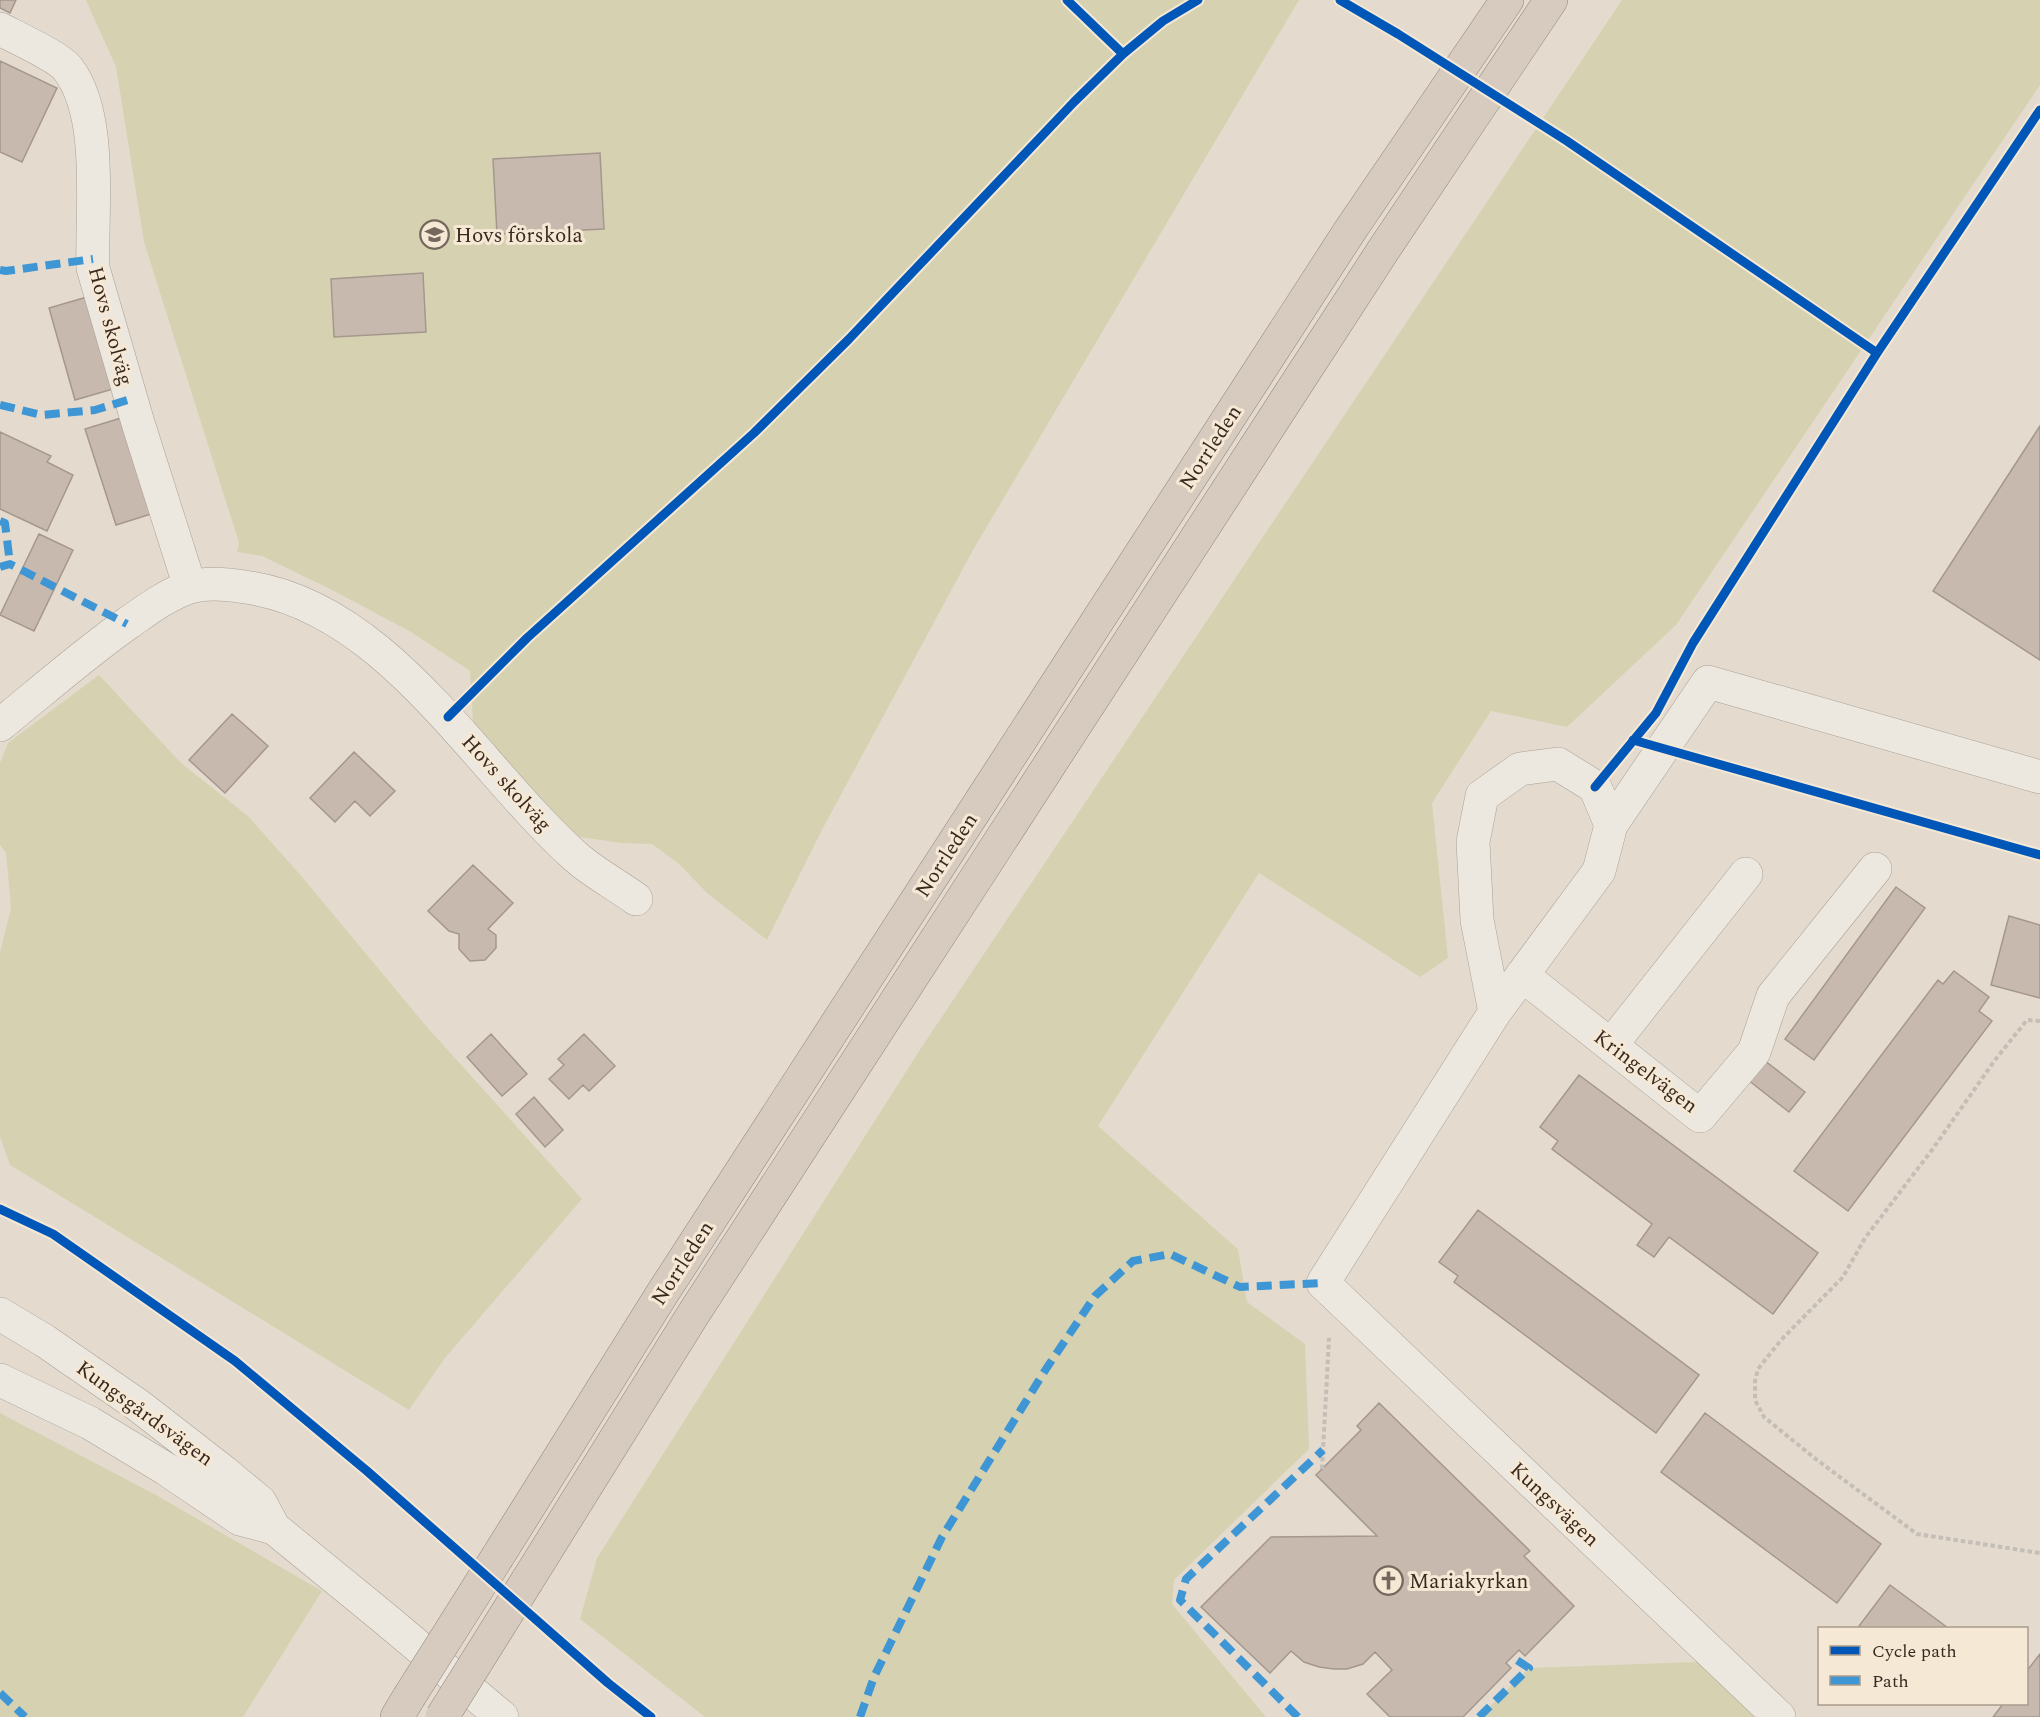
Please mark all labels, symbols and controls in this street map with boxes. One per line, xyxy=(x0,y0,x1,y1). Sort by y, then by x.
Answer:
school or university icon: Hovs förskola xyxy=(418,219,450,251)
place label: Hovs förskola xyxy=(455,220,583,252)
street label: Hovs skolväg xyxy=(79,263,141,389)
street label: Norrleden xyxy=(1171,399,1250,496)
street label: Hovs skolväg xyxy=(453,727,559,840)
street label: Norrleden xyxy=(907,807,986,904)
street label: Kringelvägen xyxy=(1586,1022,1704,1122)
street label: Norrleden xyxy=(643,1215,722,1312)
street label: Kungsgårdsvägen xyxy=(69,1353,220,1475)
street label: Kungsvägen xyxy=(1502,1455,1606,1555)
church icon: Mariakyrkan xyxy=(1372,1565,1404,1597)
place label: Mariakyrkan xyxy=(1409,1566,1529,1598)
legend xyxy=(1818,1627,2028,1705)
text: Cycle path xyxy=(1872,1638,1957,1665)
text: Path xyxy=(1872,1668,1909,1695)

